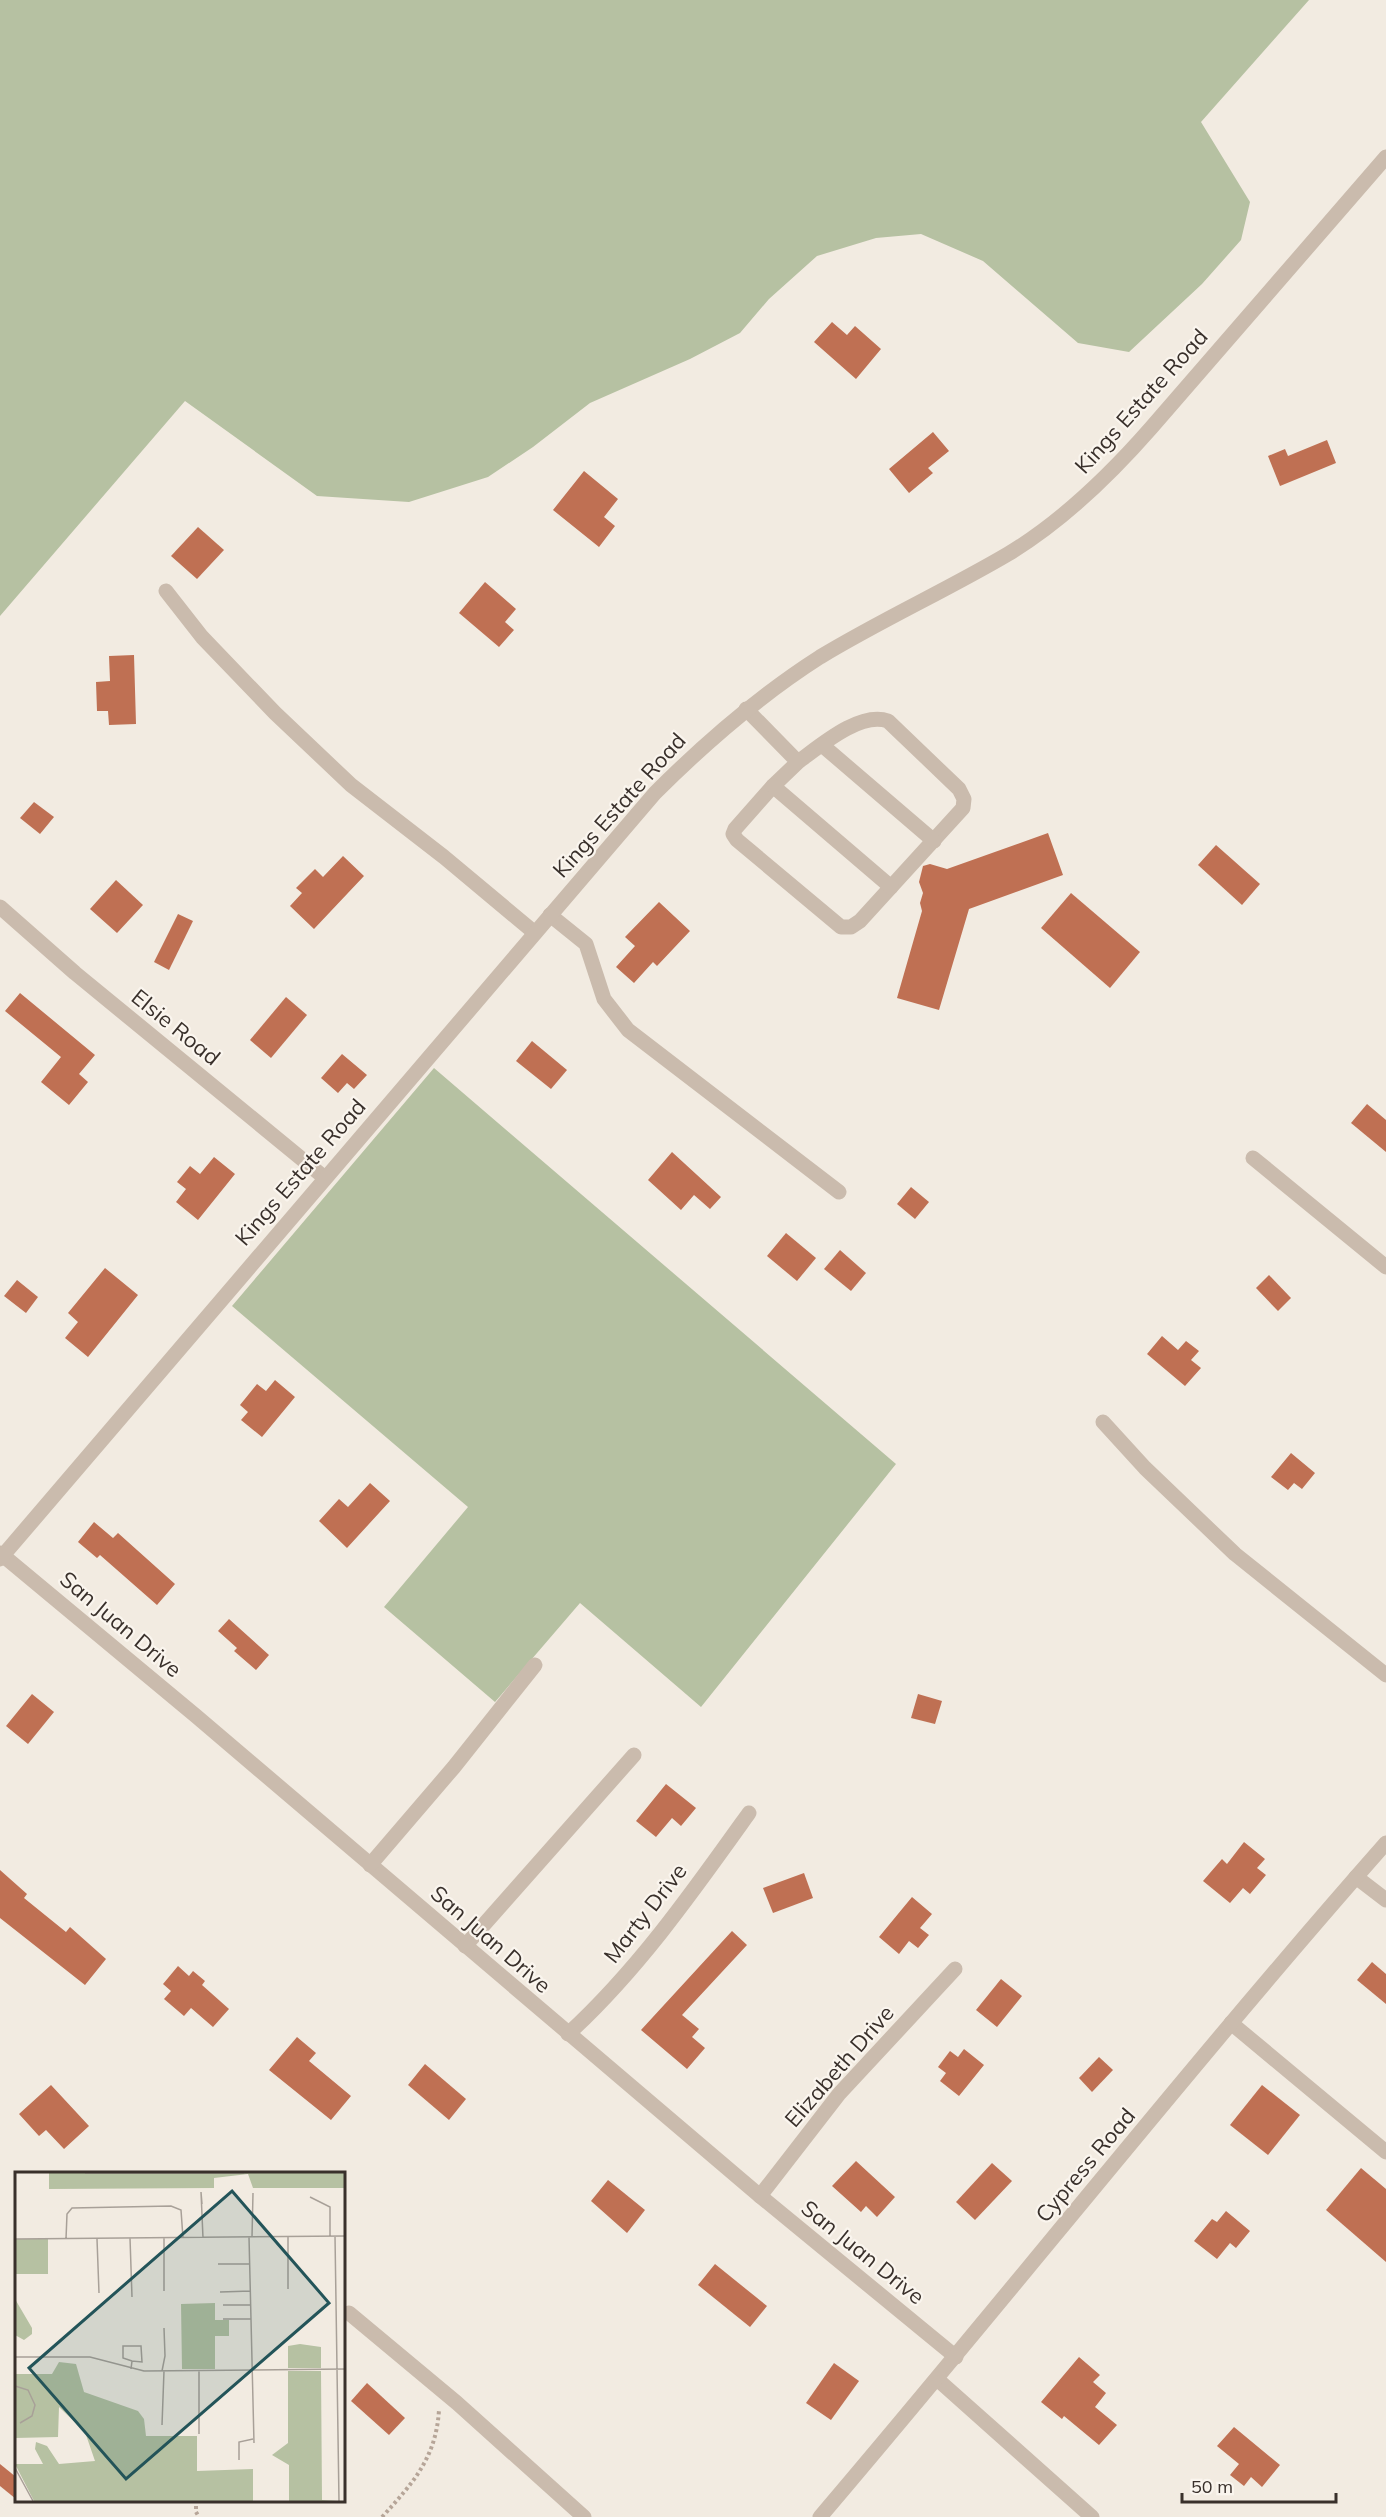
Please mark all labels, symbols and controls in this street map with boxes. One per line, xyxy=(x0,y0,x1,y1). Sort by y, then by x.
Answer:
street label: Kings Estate Road xyxy=(1068,323,1214,479)
street label: Kings Estate Road xyxy=(546,727,692,883)
street label: Elsie Road xyxy=(126,983,226,1071)
street label: Kings Estate Road xyxy=(229,1093,371,1251)
street label: San Juan Drive xyxy=(54,1565,188,1683)
street label: Marty Drive xyxy=(597,1857,693,1969)
street label: San Juan Drive xyxy=(425,1879,557,1999)
street label: Elizabeth Drive xyxy=(778,1999,900,2133)
street label: Cypress Road xyxy=(1029,2102,1141,2228)
inset map xyxy=(15,2172,345,2502)
street label: San Juan Drive xyxy=(796,2194,930,2310)
scale bar xyxy=(1182,2466,1336,2504)
text: 50 m xyxy=(1191,2475,1233,2498)

